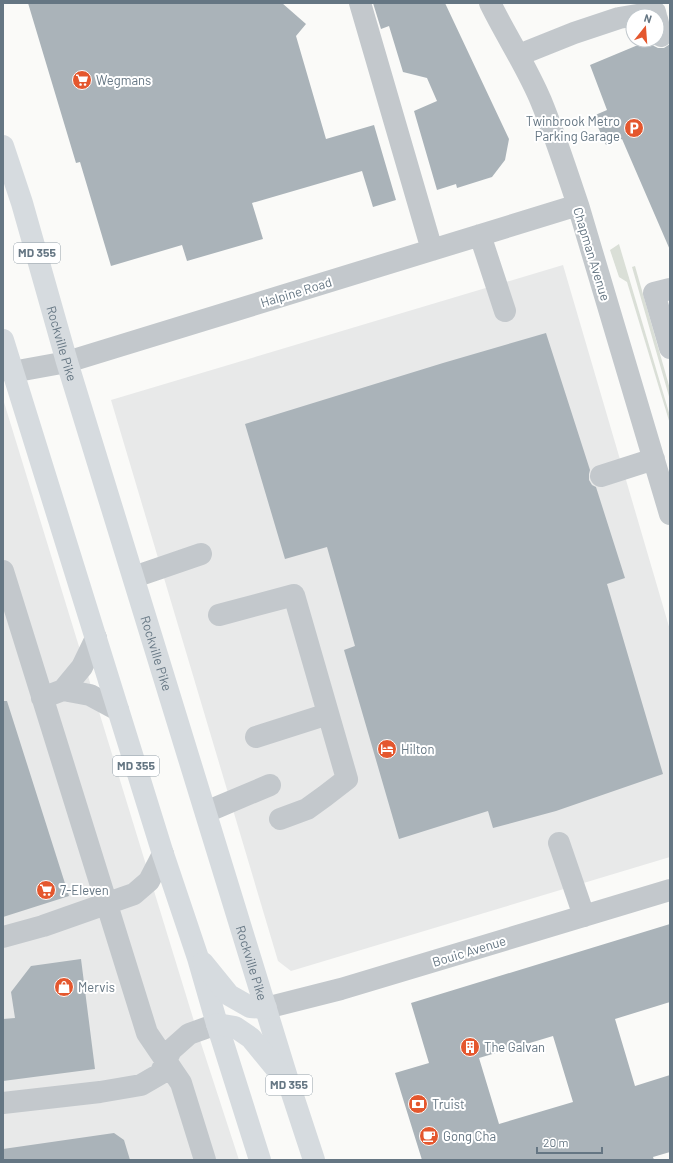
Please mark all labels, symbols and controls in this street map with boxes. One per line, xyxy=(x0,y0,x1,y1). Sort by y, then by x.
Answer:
north arrow xyxy=(625,8,665,48)
text: N xyxy=(643,11,653,25)
supermarket icon: Wegmans xyxy=(71,69,93,91)
place label: Wegmans xyxy=(96,72,151,88)
place label: Twinbrook Metro Parking Garage xyxy=(526,113,620,144)
parking icon: Twinbrook Metro Parking Garage xyxy=(623,117,645,139)
street label: Chapman Avenue xyxy=(570,205,614,303)
road number: MD 355 xyxy=(14,243,60,263)
street label: Halpine Road xyxy=(258,274,334,310)
street label: Rockville Pike xyxy=(43,304,80,383)
street label: Rockville Pike xyxy=(137,614,176,693)
hotel icon: Hilton xyxy=(376,738,398,760)
place label: Hilton xyxy=(401,741,434,757)
road number: MD 355 xyxy=(113,756,159,776)
supermarket icon: 7-Eleven xyxy=(35,879,57,901)
place label: 7-Eleven xyxy=(60,882,109,898)
street label: Rockville Pike xyxy=(233,923,271,1002)
street label: Bouic Avenue xyxy=(430,932,508,970)
shop icon: Mervis xyxy=(53,976,75,998)
place label: Mervis xyxy=(78,979,115,995)
building icon: The Galvan xyxy=(459,1036,481,1058)
place label: The Galvan xyxy=(484,1039,545,1055)
road number: MD 355 xyxy=(266,1075,312,1095)
bank icon: Truist xyxy=(407,1093,429,1115)
place label: Truist xyxy=(432,1096,465,1112)
cafe icon: Gong Cha xyxy=(418,1125,440,1147)
place label: Gong Cha xyxy=(443,1128,496,1144)
scale bar xyxy=(537,1129,602,1155)
text: 20 m xyxy=(543,1135,569,1149)

